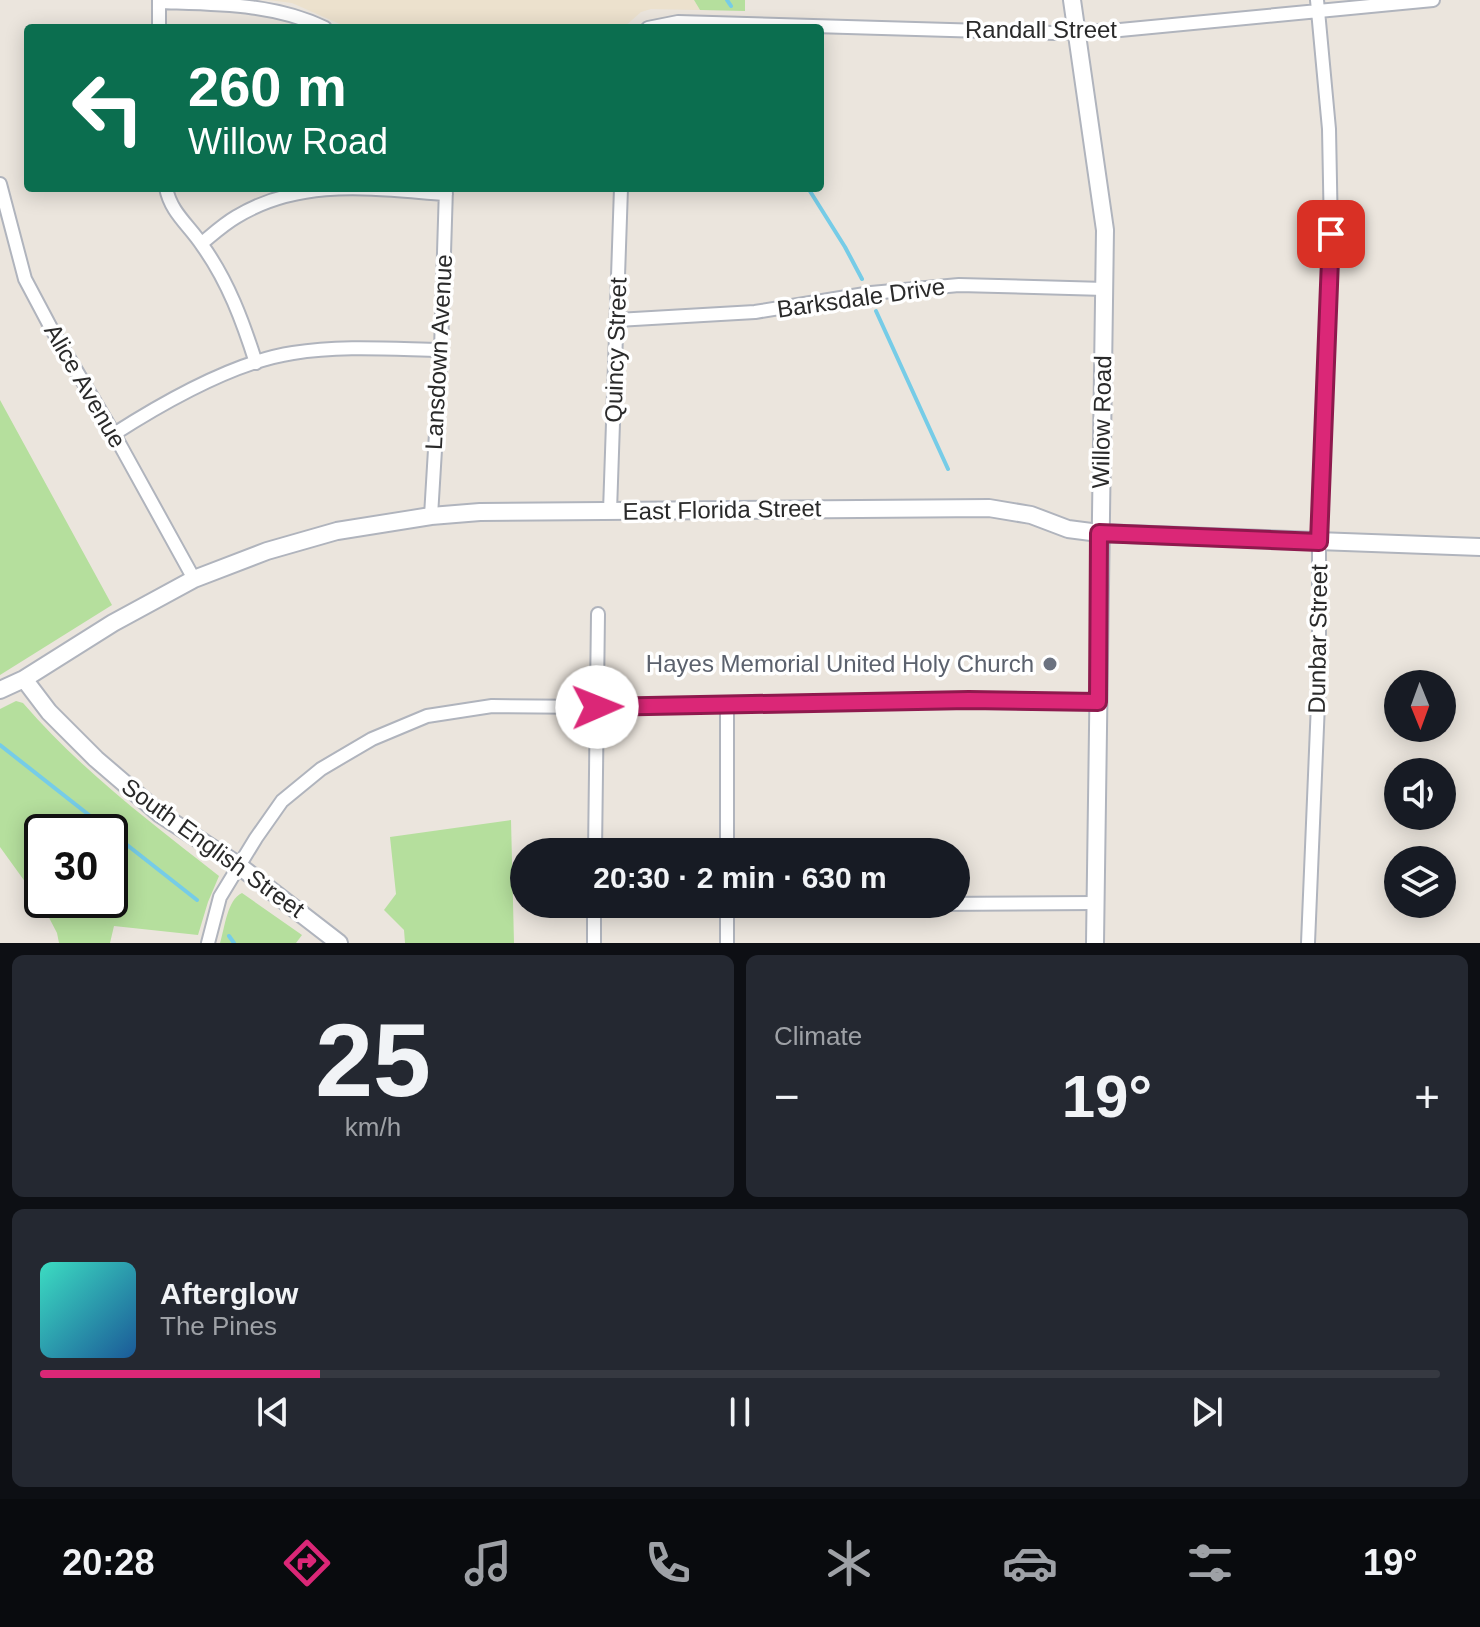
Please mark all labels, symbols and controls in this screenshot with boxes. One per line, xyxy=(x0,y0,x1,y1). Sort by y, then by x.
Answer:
street label: Randall Street xyxy=(965,16,1117,43)
text: 260 m xyxy=(188,55,347,118)
icon: left xyxy=(56,56,160,160)
text: Willow Road xyxy=(188,121,388,162)
pin xyxy=(1297,200,1365,268)
icon: arrive xyxy=(1309,212,1353,256)
street label: Lansdown Avenue xyxy=(420,254,457,450)
street label: Barksdale Drive xyxy=(775,272,947,323)
street label: Quincy Street xyxy=(599,277,632,423)
street label: Alice Avenue xyxy=(39,319,132,452)
street label: Willow Road xyxy=(1087,355,1116,489)
street label: East Florida Street xyxy=(622,494,822,525)
street label: Dunbar Street xyxy=(1303,564,1332,714)
place label: Hayes Memorial United Holy Church xyxy=(646,650,1034,677)
marker: Hayes Memorial United Holy Church xyxy=(1041,655,1059,673)
position arrow xyxy=(555,665,639,749)
north arrow xyxy=(1384,670,1456,742)
map controls xyxy=(1384,670,1456,918)
button: sound xyxy=(1384,758,1456,830)
street label: South English Street xyxy=(117,772,310,923)
speed limit sign: 30 xyxy=(24,814,128,918)
button: layers xyxy=(1384,846,1456,918)
text: 20:30 · 2 min · 630 m xyxy=(593,861,887,894)
text: 25 xyxy=(315,1002,431,1118)
text: Climate xyxy=(774,1021,862,1051)
text: 19° xyxy=(1062,1063,1152,1130)
text: − xyxy=(774,1072,800,1121)
text: + xyxy=(1414,1072,1440,1121)
text: km/h xyxy=(345,1112,401,1142)
text: Afterglow xyxy=(160,1277,298,1310)
text: The Pines xyxy=(160,1311,277,1341)
icon: previous xyxy=(251,1390,295,1434)
icon: pause xyxy=(718,1390,762,1434)
icon: next xyxy=(1185,1390,1229,1434)
icon: directions xyxy=(279,1535,335,1591)
icon: music xyxy=(460,1535,516,1591)
icon: phone xyxy=(640,1535,696,1591)
icon: climate xyxy=(821,1535,877,1591)
icon: car xyxy=(1002,1535,1058,1591)
icon: filters xyxy=(1182,1535,1238,1591)
text: 20:28 xyxy=(62,1542,154,1583)
text: 19° xyxy=(1363,1542,1418,1583)

